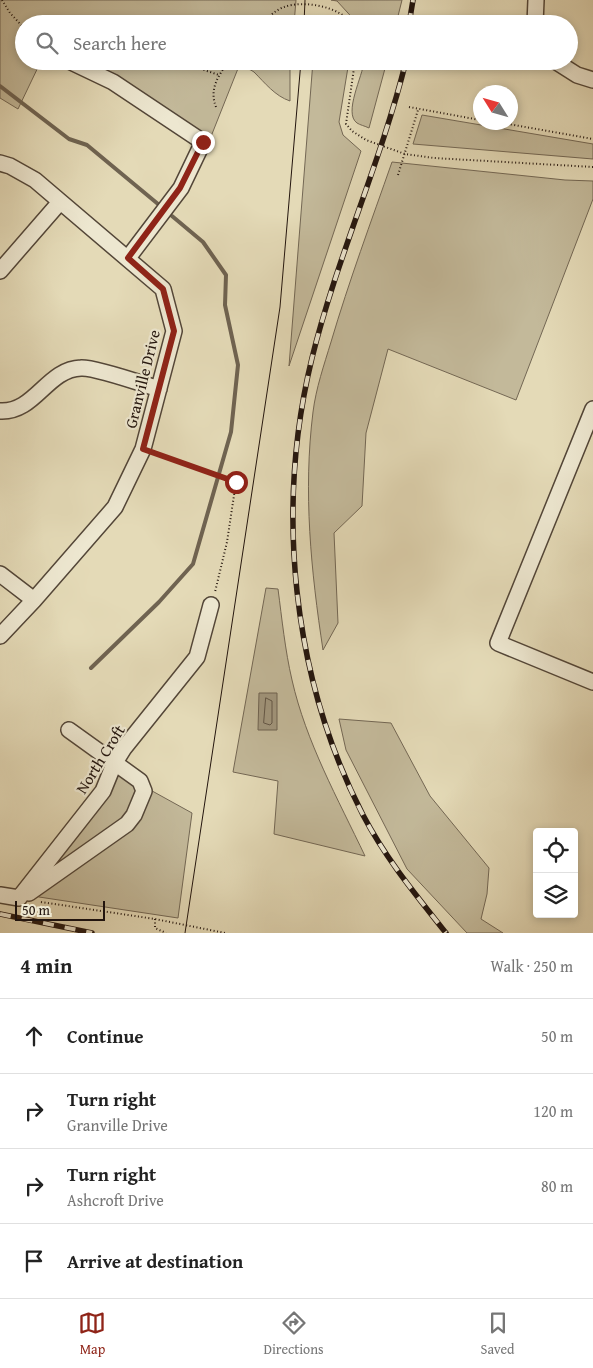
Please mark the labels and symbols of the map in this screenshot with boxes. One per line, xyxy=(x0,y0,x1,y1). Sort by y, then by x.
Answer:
north arrow xyxy=(473,85,518,130)
route end xyxy=(192,131,215,154)
street label: Granville Drive xyxy=(118,327,166,431)
route start xyxy=(225,471,248,494)
street label: North Croft xyxy=(69,720,131,798)
scale bar xyxy=(15,898,105,921)

